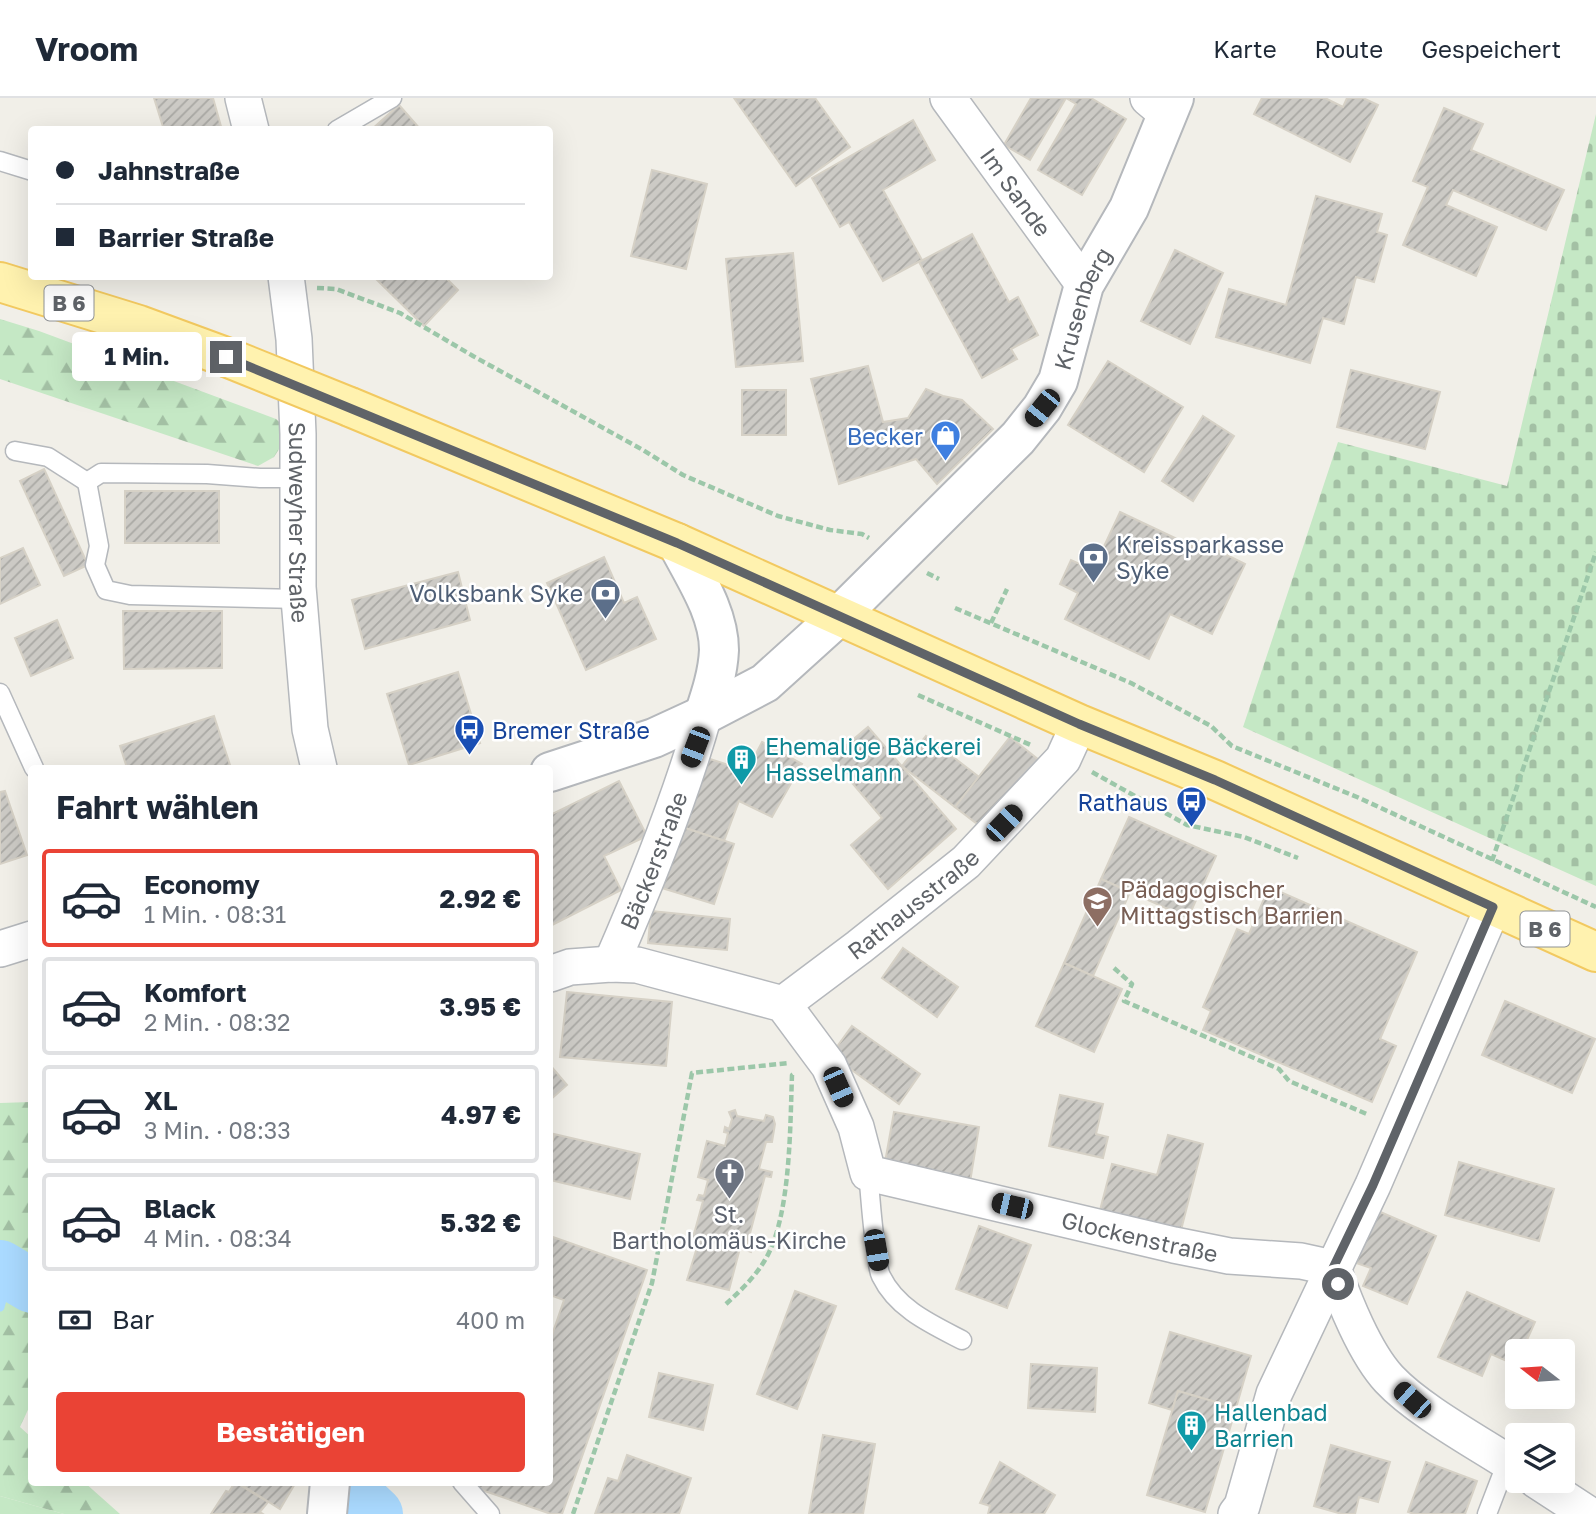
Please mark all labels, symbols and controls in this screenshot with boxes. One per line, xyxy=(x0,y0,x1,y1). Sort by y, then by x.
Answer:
text: Vroom xyxy=(35,29,138,68)
text: Karte xyxy=(1213,34,1277,63)
text: Route xyxy=(1315,34,1383,63)
text: Gespeichert xyxy=(1421,34,1561,63)
street label: Im Sande xyxy=(975,142,1058,242)
text: Jahnstraße xyxy=(98,155,240,186)
text: Barrier Straße xyxy=(98,222,274,253)
street label: Krusenberg xyxy=(1048,242,1117,373)
road number: B 6 xyxy=(44,286,94,320)
callout: 1 Min. xyxy=(72,332,202,382)
route end xyxy=(210,341,242,373)
text: 1 Min. xyxy=(104,342,170,370)
car xyxy=(1021,385,1064,431)
shop icon: Becker xyxy=(929,419,963,463)
street label: Sudweyher Straße xyxy=(284,421,315,624)
place label: Becker xyxy=(847,422,923,450)
place label: Kreissparkasse Syke xyxy=(1116,530,1284,584)
bank icon: Kreissparkasse Syke xyxy=(1076,540,1110,584)
bank icon: Volksbank Syke xyxy=(589,576,623,620)
place label: Volksbank Syke xyxy=(409,579,583,607)
bus stop icon: Bremer Straße xyxy=(452,713,486,757)
place label: Bremer Straße xyxy=(492,716,650,744)
car xyxy=(678,724,713,770)
place label: Ehemalige Bäckerei Hasselmann xyxy=(765,732,982,786)
building icon: Ehemalige Bäckerei Hasselmann xyxy=(725,742,759,786)
bus stop icon: Rathaus xyxy=(1174,785,1208,829)
text: Fahrt wählen xyxy=(56,788,259,826)
street label: Bäckerstraße xyxy=(614,788,693,934)
place label: Rathaus xyxy=(1077,788,1168,816)
car xyxy=(982,801,1027,845)
street label: Rathausstraße xyxy=(842,843,985,965)
icon: car xyxy=(60,867,123,930)
text: Economy xyxy=(144,869,260,900)
place label: Pädagogischer Mittagstisch Barrien xyxy=(1120,875,1343,929)
text: 2.92 € xyxy=(440,883,521,914)
school or university icon: Pädagogischer Mittagstisch Barrien xyxy=(1080,885,1114,929)
text: 1 Min. · 08:31 xyxy=(144,900,286,928)
road number: B 6 xyxy=(1520,912,1570,946)
icon: car xyxy=(60,975,123,1038)
text: Komfort xyxy=(144,977,247,1008)
text: 3.95 € xyxy=(440,991,521,1022)
text: 2 Min. · 08:32 xyxy=(144,1008,290,1036)
car xyxy=(820,1064,857,1110)
icon: car xyxy=(60,1083,123,1146)
text: XL xyxy=(144,1085,178,1116)
text: 4.97 € xyxy=(441,1099,521,1130)
text: 3 Min. · 08:33 xyxy=(144,1116,291,1144)
church icon: St. Bartholomäus-Kirche xyxy=(712,1156,746,1200)
icon: car xyxy=(60,1191,123,1254)
car xyxy=(990,1191,1035,1221)
text: Black xyxy=(144,1193,216,1224)
place label: St. Bartholomäus-Kirche xyxy=(612,1200,846,1254)
street label: Glockenstraße xyxy=(1059,1205,1220,1267)
text: 5.32 € xyxy=(440,1207,521,1238)
text: 4 Min. · 08:34 xyxy=(144,1224,292,1252)
car xyxy=(863,1227,890,1273)
route start xyxy=(1322,1268,1354,1300)
icon: cash xyxy=(56,1301,94,1339)
text: Bar xyxy=(112,1304,154,1335)
text: 400 m xyxy=(456,1306,525,1334)
north arrow xyxy=(1505,1339,1575,1409)
map controls xyxy=(1505,1339,1575,1493)
car xyxy=(1390,1378,1435,1422)
button: Bestätigen xyxy=(56,1392,525,1472)
place label: Hallenbad Barrien xyxy=(1214,1398,1328,1452)
building icon: Hallenbad Barrien xyxy=(1174,1408,1208,1452)
button: layers xyxy=(1505,1423,1575,1493)

